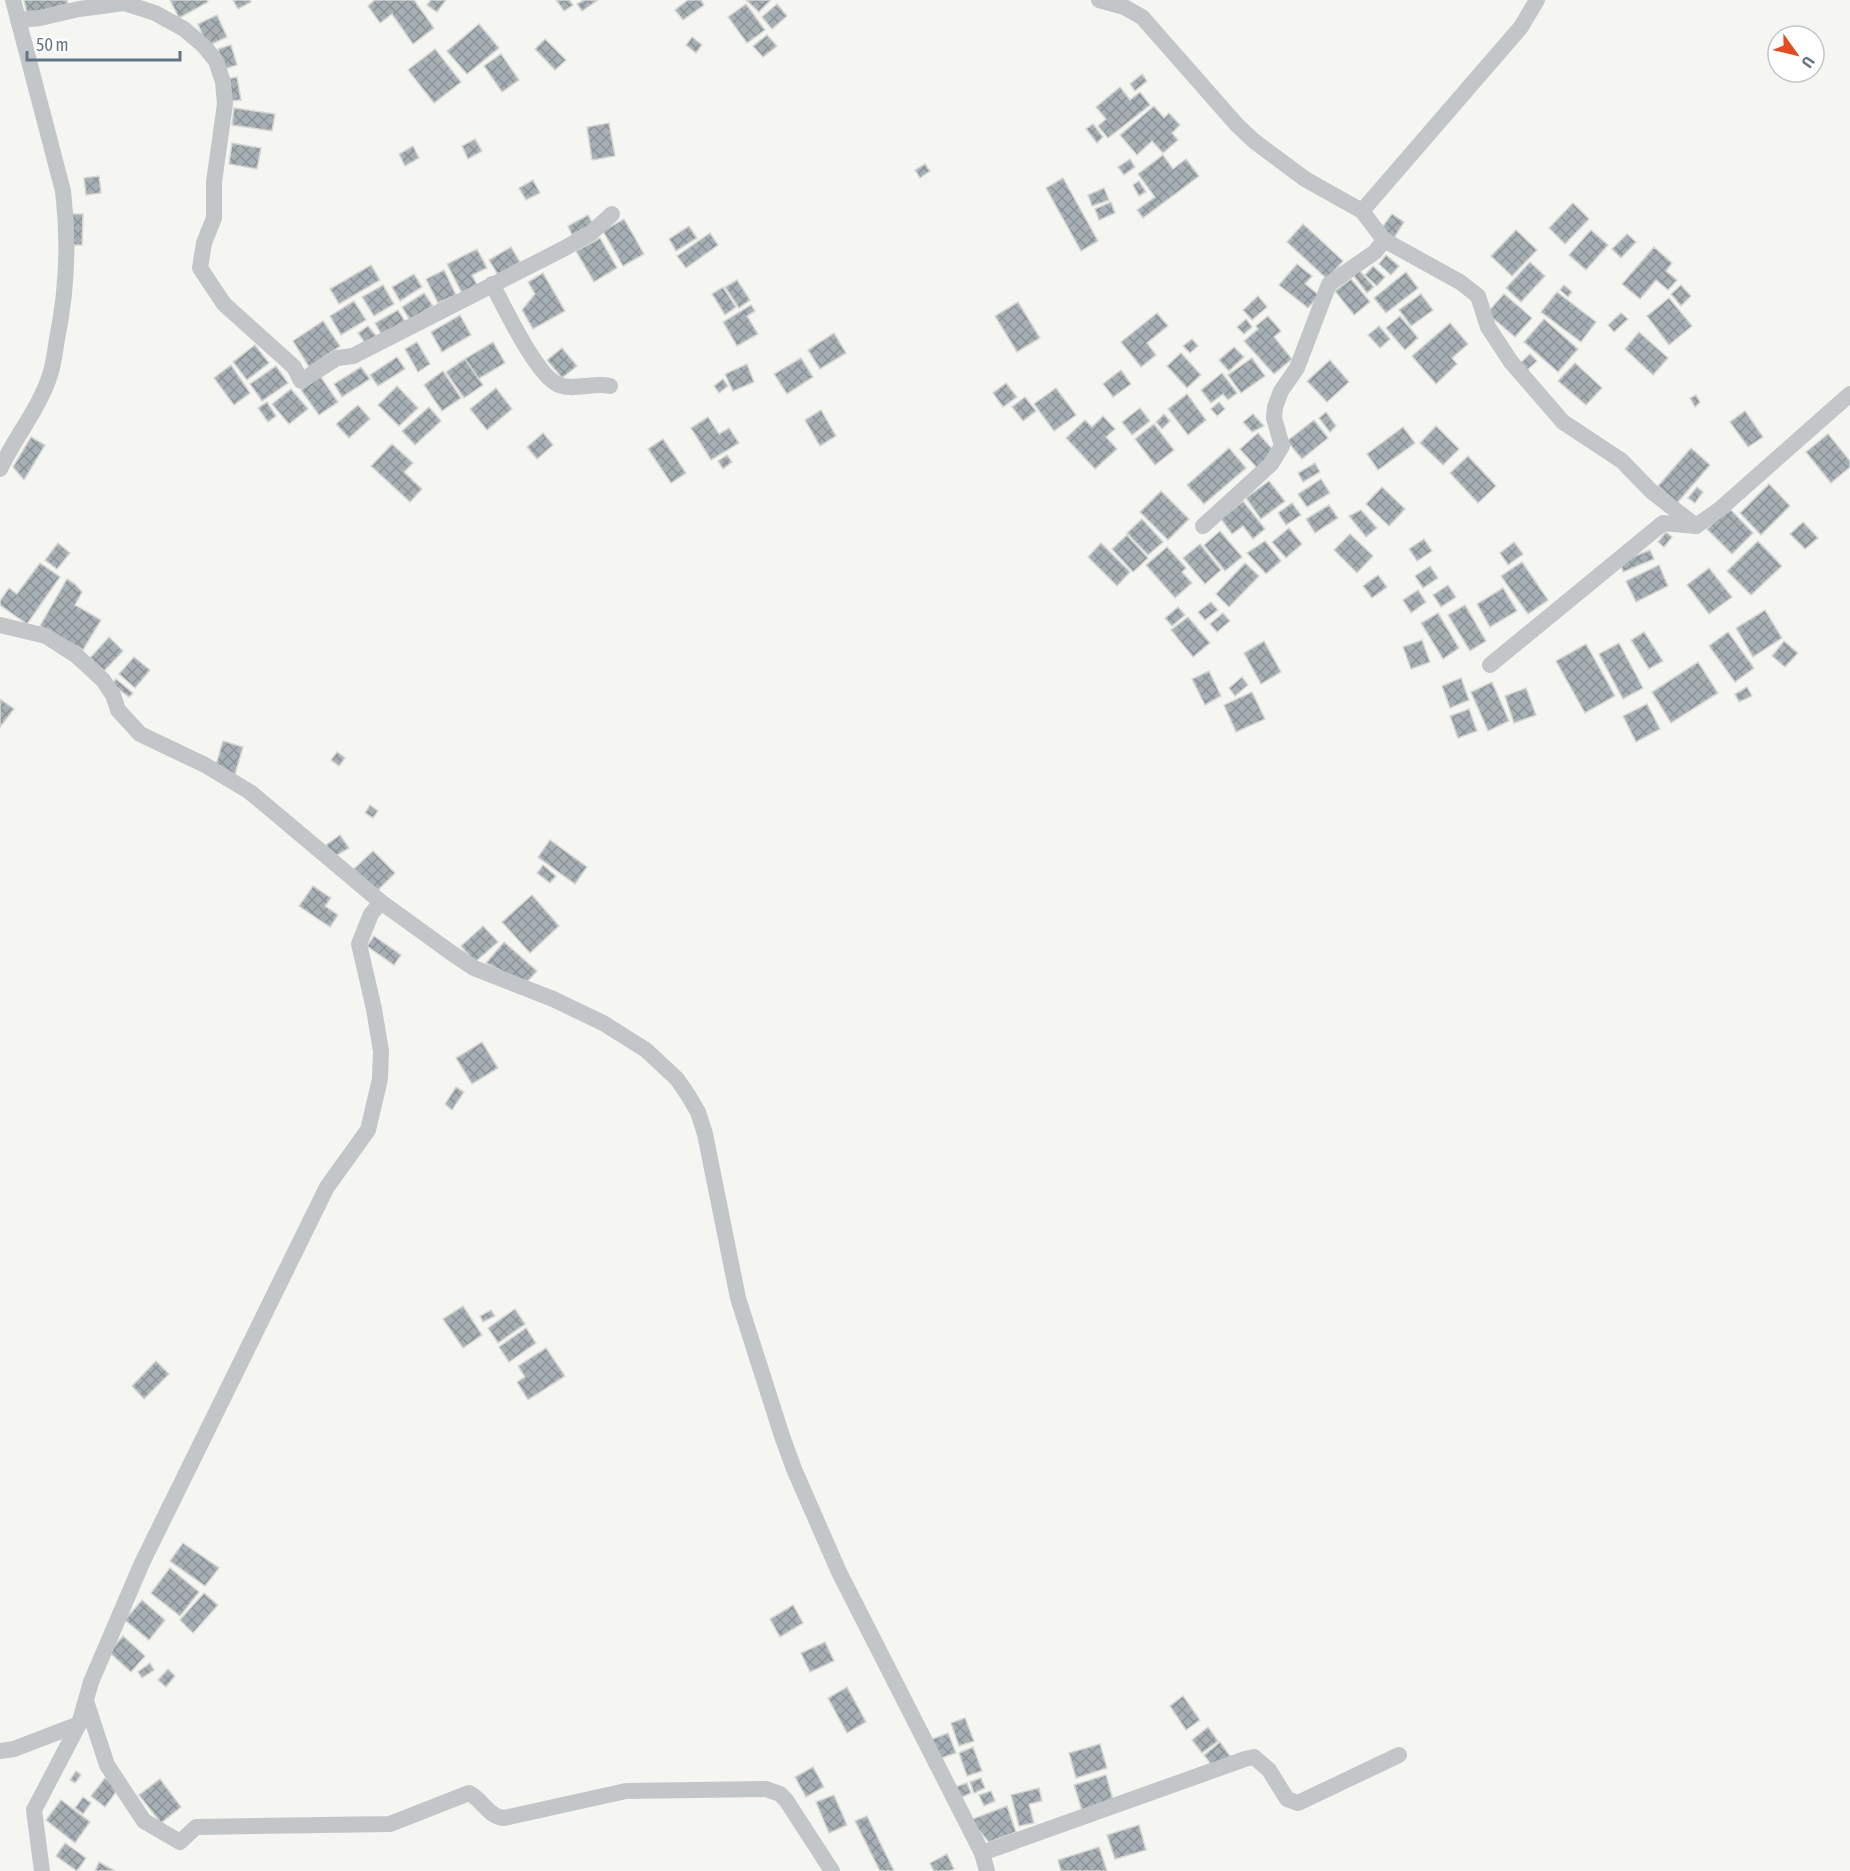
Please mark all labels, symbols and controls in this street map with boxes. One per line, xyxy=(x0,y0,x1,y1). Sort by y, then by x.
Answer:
scale bar xyxy=(27,24,180,62)
north arrow xyxy=(1766,24,1826,84)
text: 50 m xyxy=(36,34,68,55)
text: U xyxy=(1798,53,1819,71)

